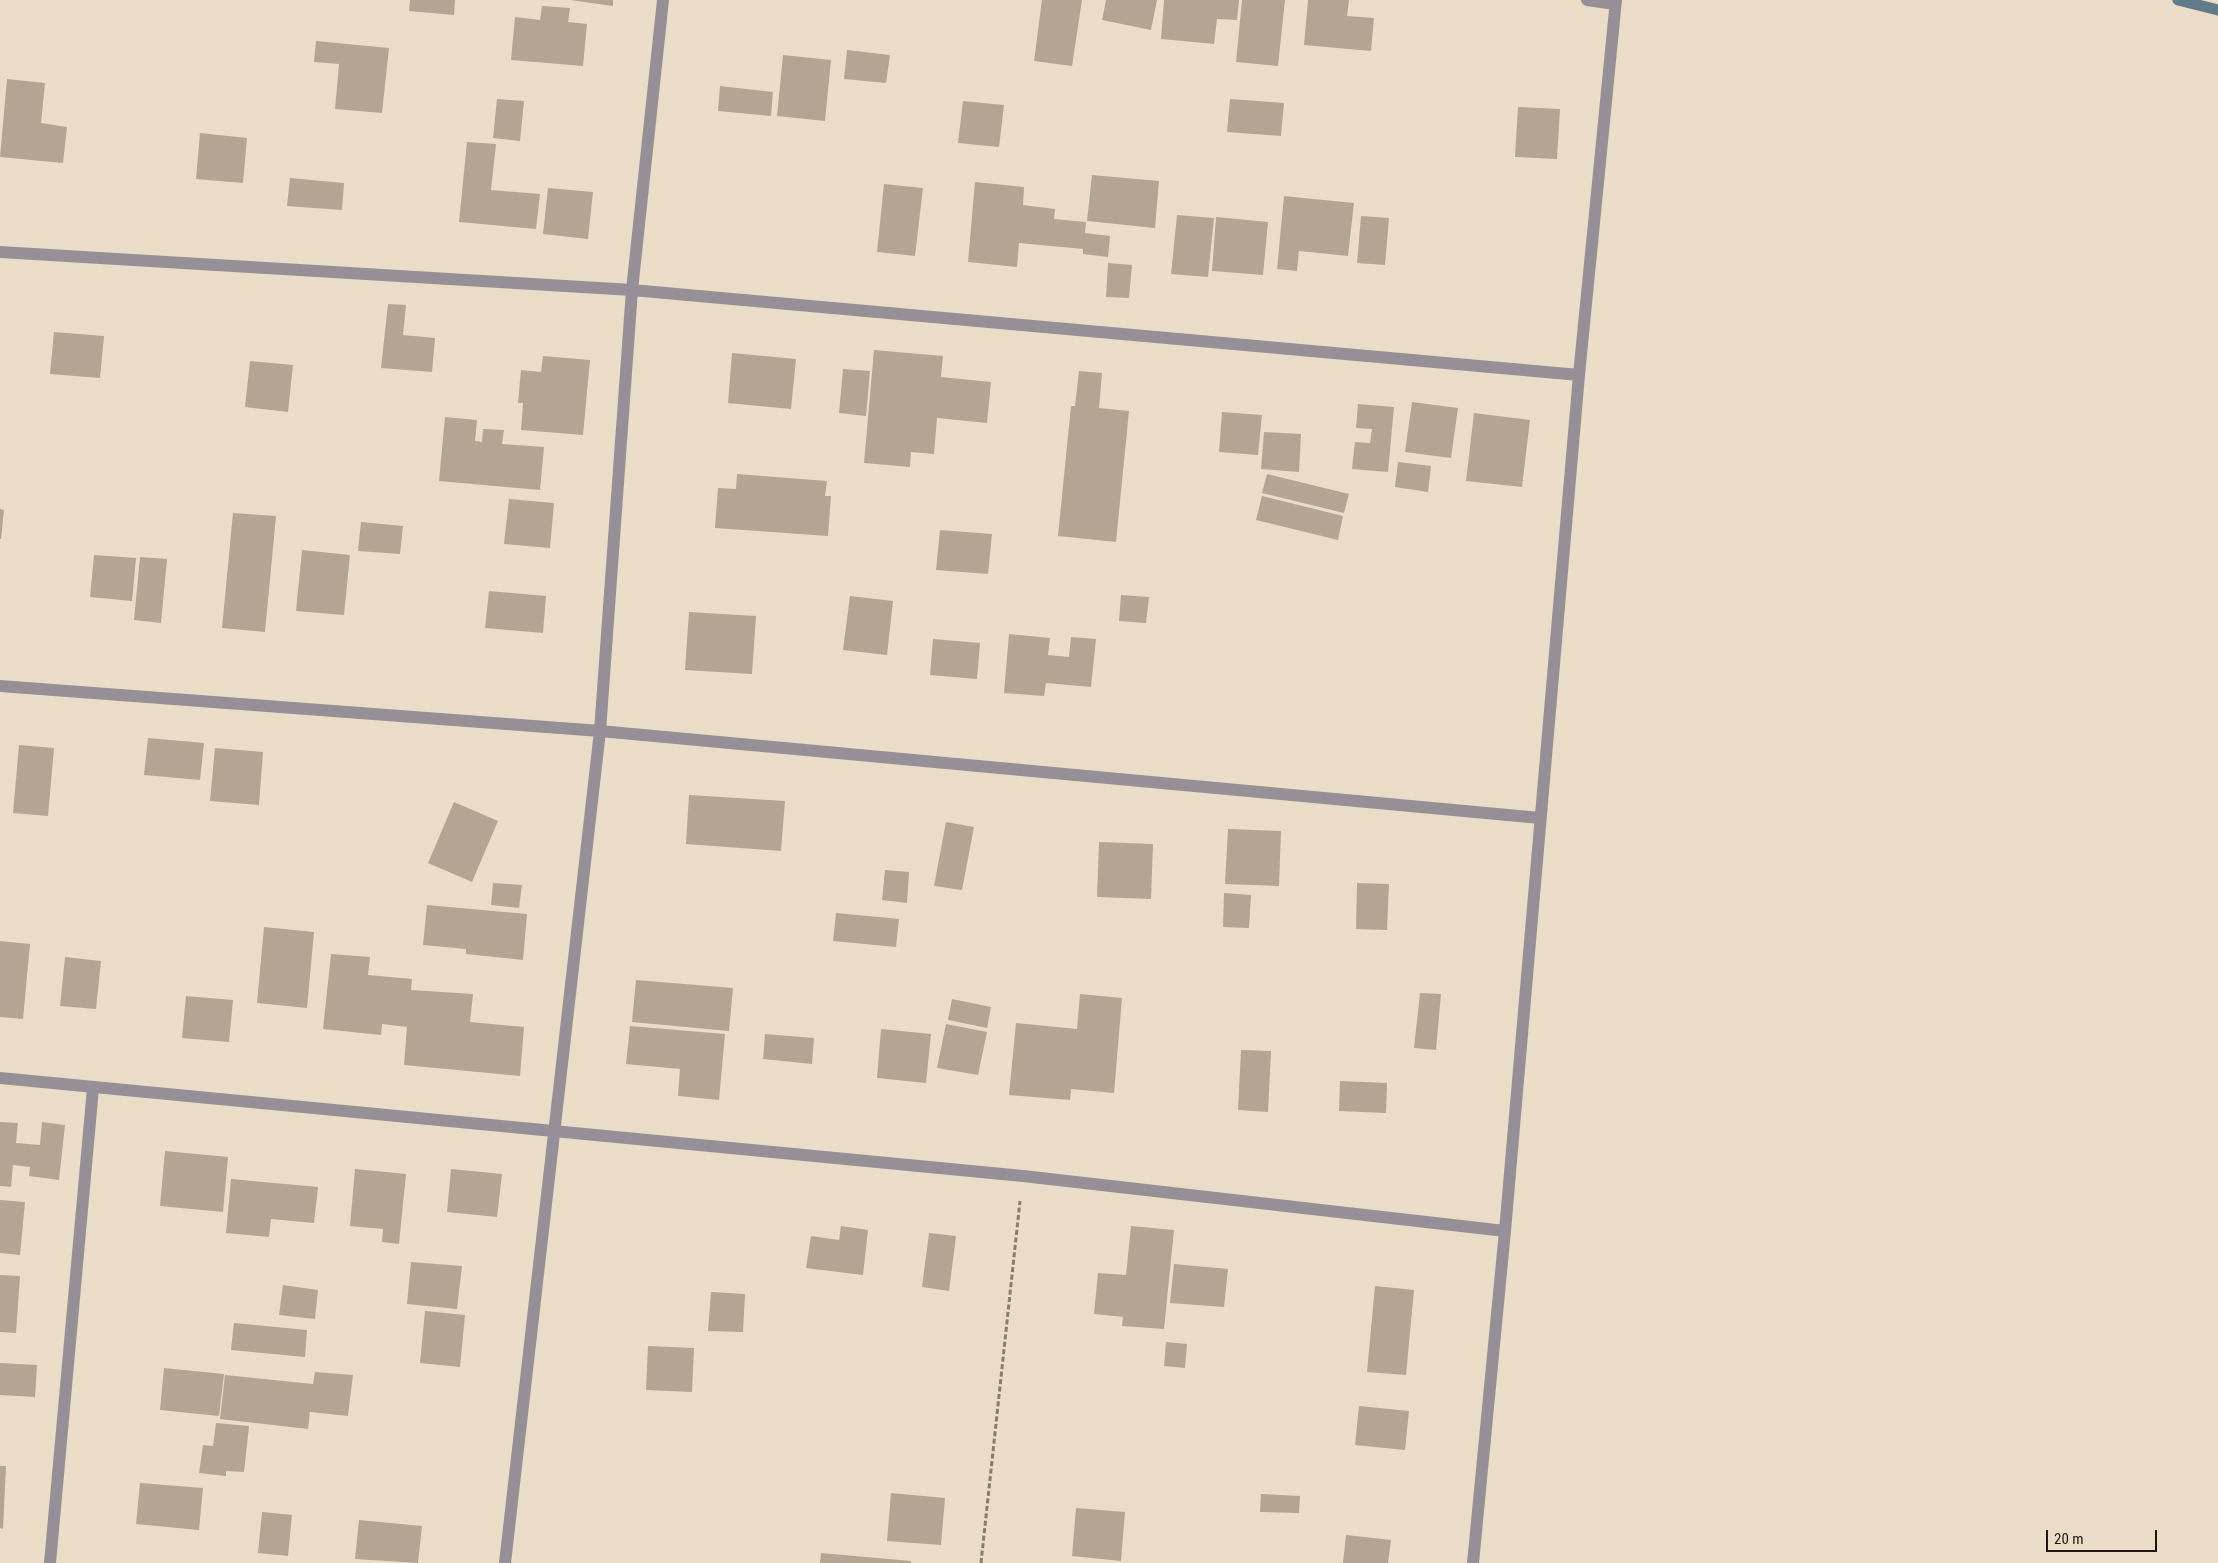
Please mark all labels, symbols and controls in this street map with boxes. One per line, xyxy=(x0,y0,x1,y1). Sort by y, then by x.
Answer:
scale bar xyxy=(2048,1520,2159,1552)
text: 20 m xyxy=(2054,1530,2084,1548)

